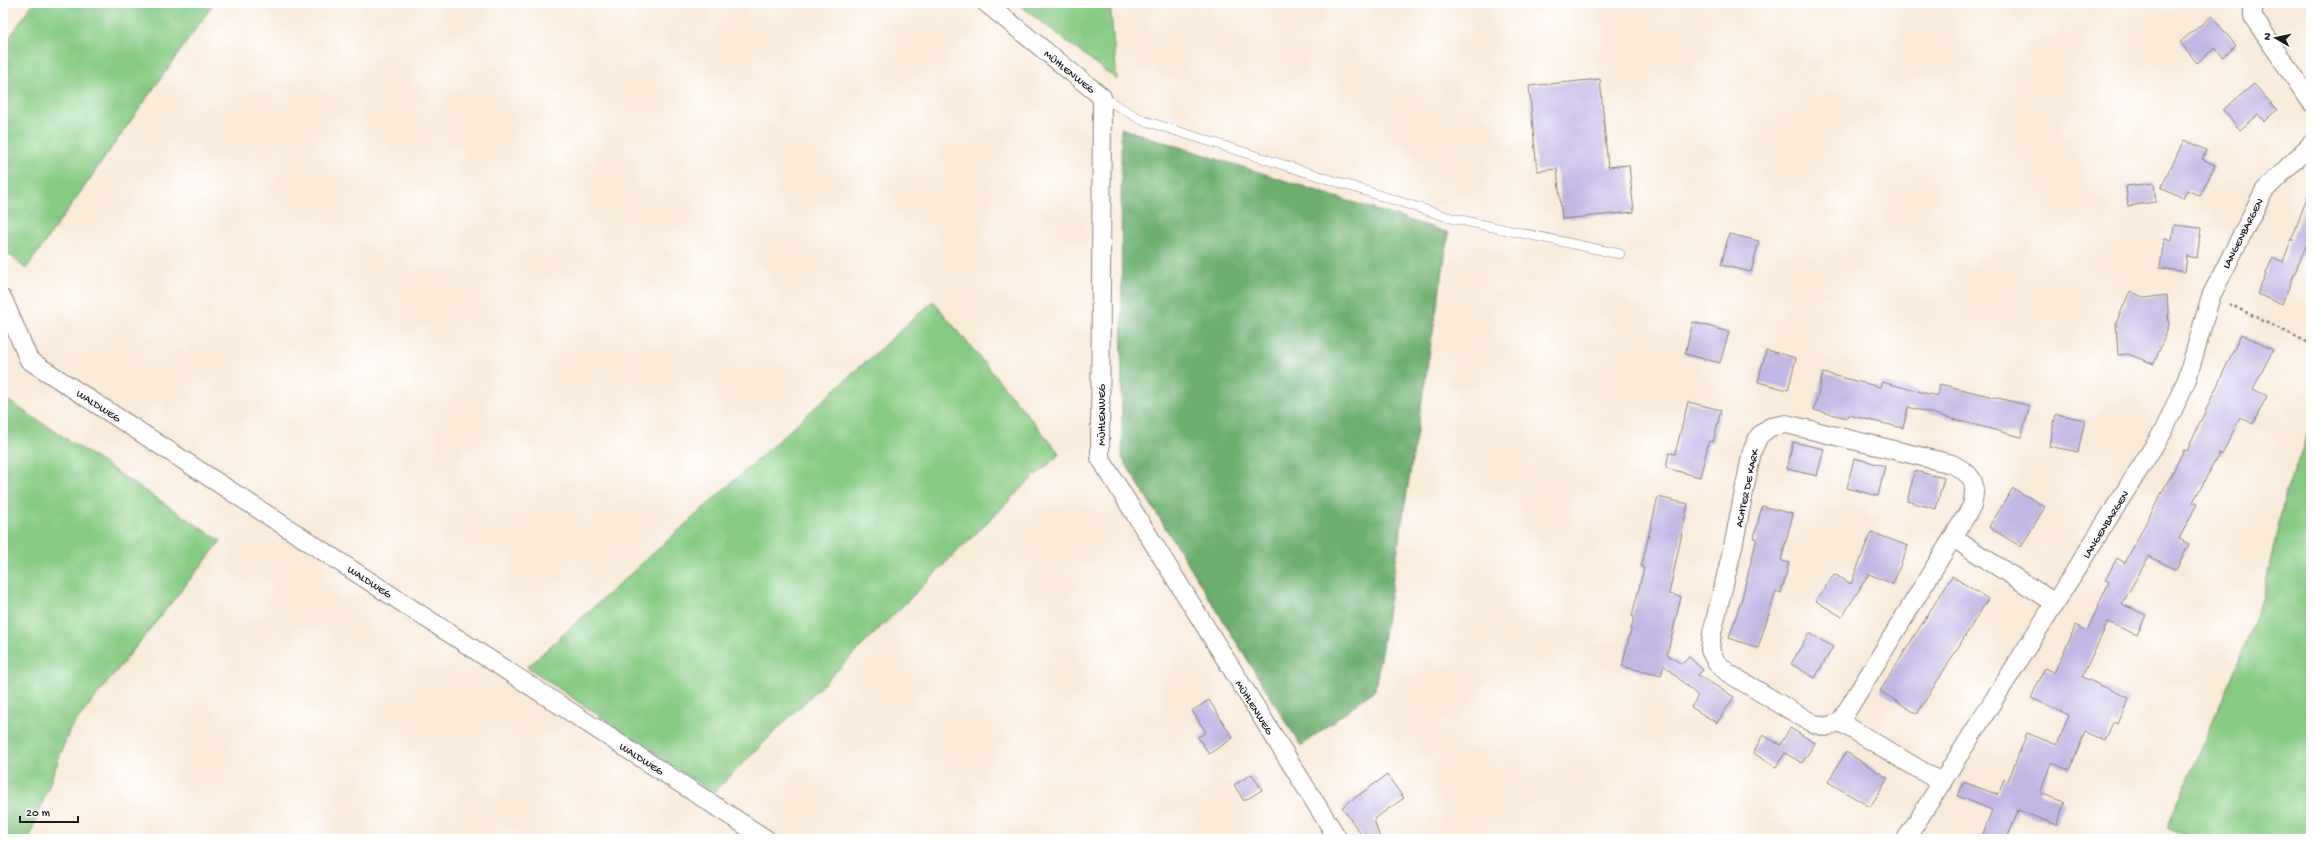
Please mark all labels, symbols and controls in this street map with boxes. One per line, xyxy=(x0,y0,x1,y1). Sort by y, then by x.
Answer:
north arrow xyxy=(2256,18,2296,58)
text: N xyxy=(2262,32,2275,41)
street label: MÜHLENWEG xyxy=(1041,49,1097,97)
street label: LANGENBARGEN xyxy=(2221,197,2267,271)
street label: MÜHLENWEG xyxy=(1097,383,1109,446)
street label: WALDWEG xyxy=(74,388,123,426)
street label: ACHTER DE KARK xyxy=(1734,447,1762,528)
street label: LANGENBARGEN xyxy=(2081,489,2132,561)
street label: WALDWEG xyxy=(345,564,394,602)
street label: MÜHLENWEG xyxy=(1232,679,1275,738)
street label: WALDWEG xyxy=(617,741,666,779)
scale bar xyxy=(20,798,78,824)
text: 20 m xyxy=(26,807,51,821)

